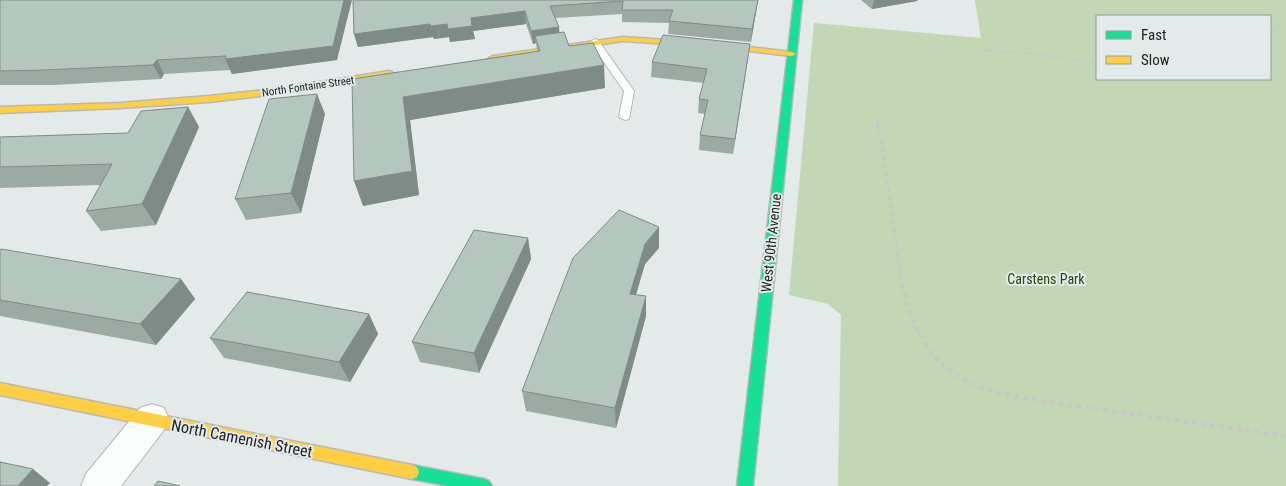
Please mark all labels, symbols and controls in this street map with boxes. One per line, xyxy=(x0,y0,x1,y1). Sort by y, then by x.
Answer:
legend xyxy=(1096,15,1271,80)
text: Fast xyxy=(1141,26,1166,44)
text: Slow xyxy=(1141,51,1170,69)
street label: North Fontaine Street xyxy=(261,74,355,99)
street label: West 90th Avenue xyxy=(758,193,784,293)
park label: Carstens Park xyxy=(1007,271,1085,287)
street label: North Camenish Street xyxy=(170,416,314,462)

